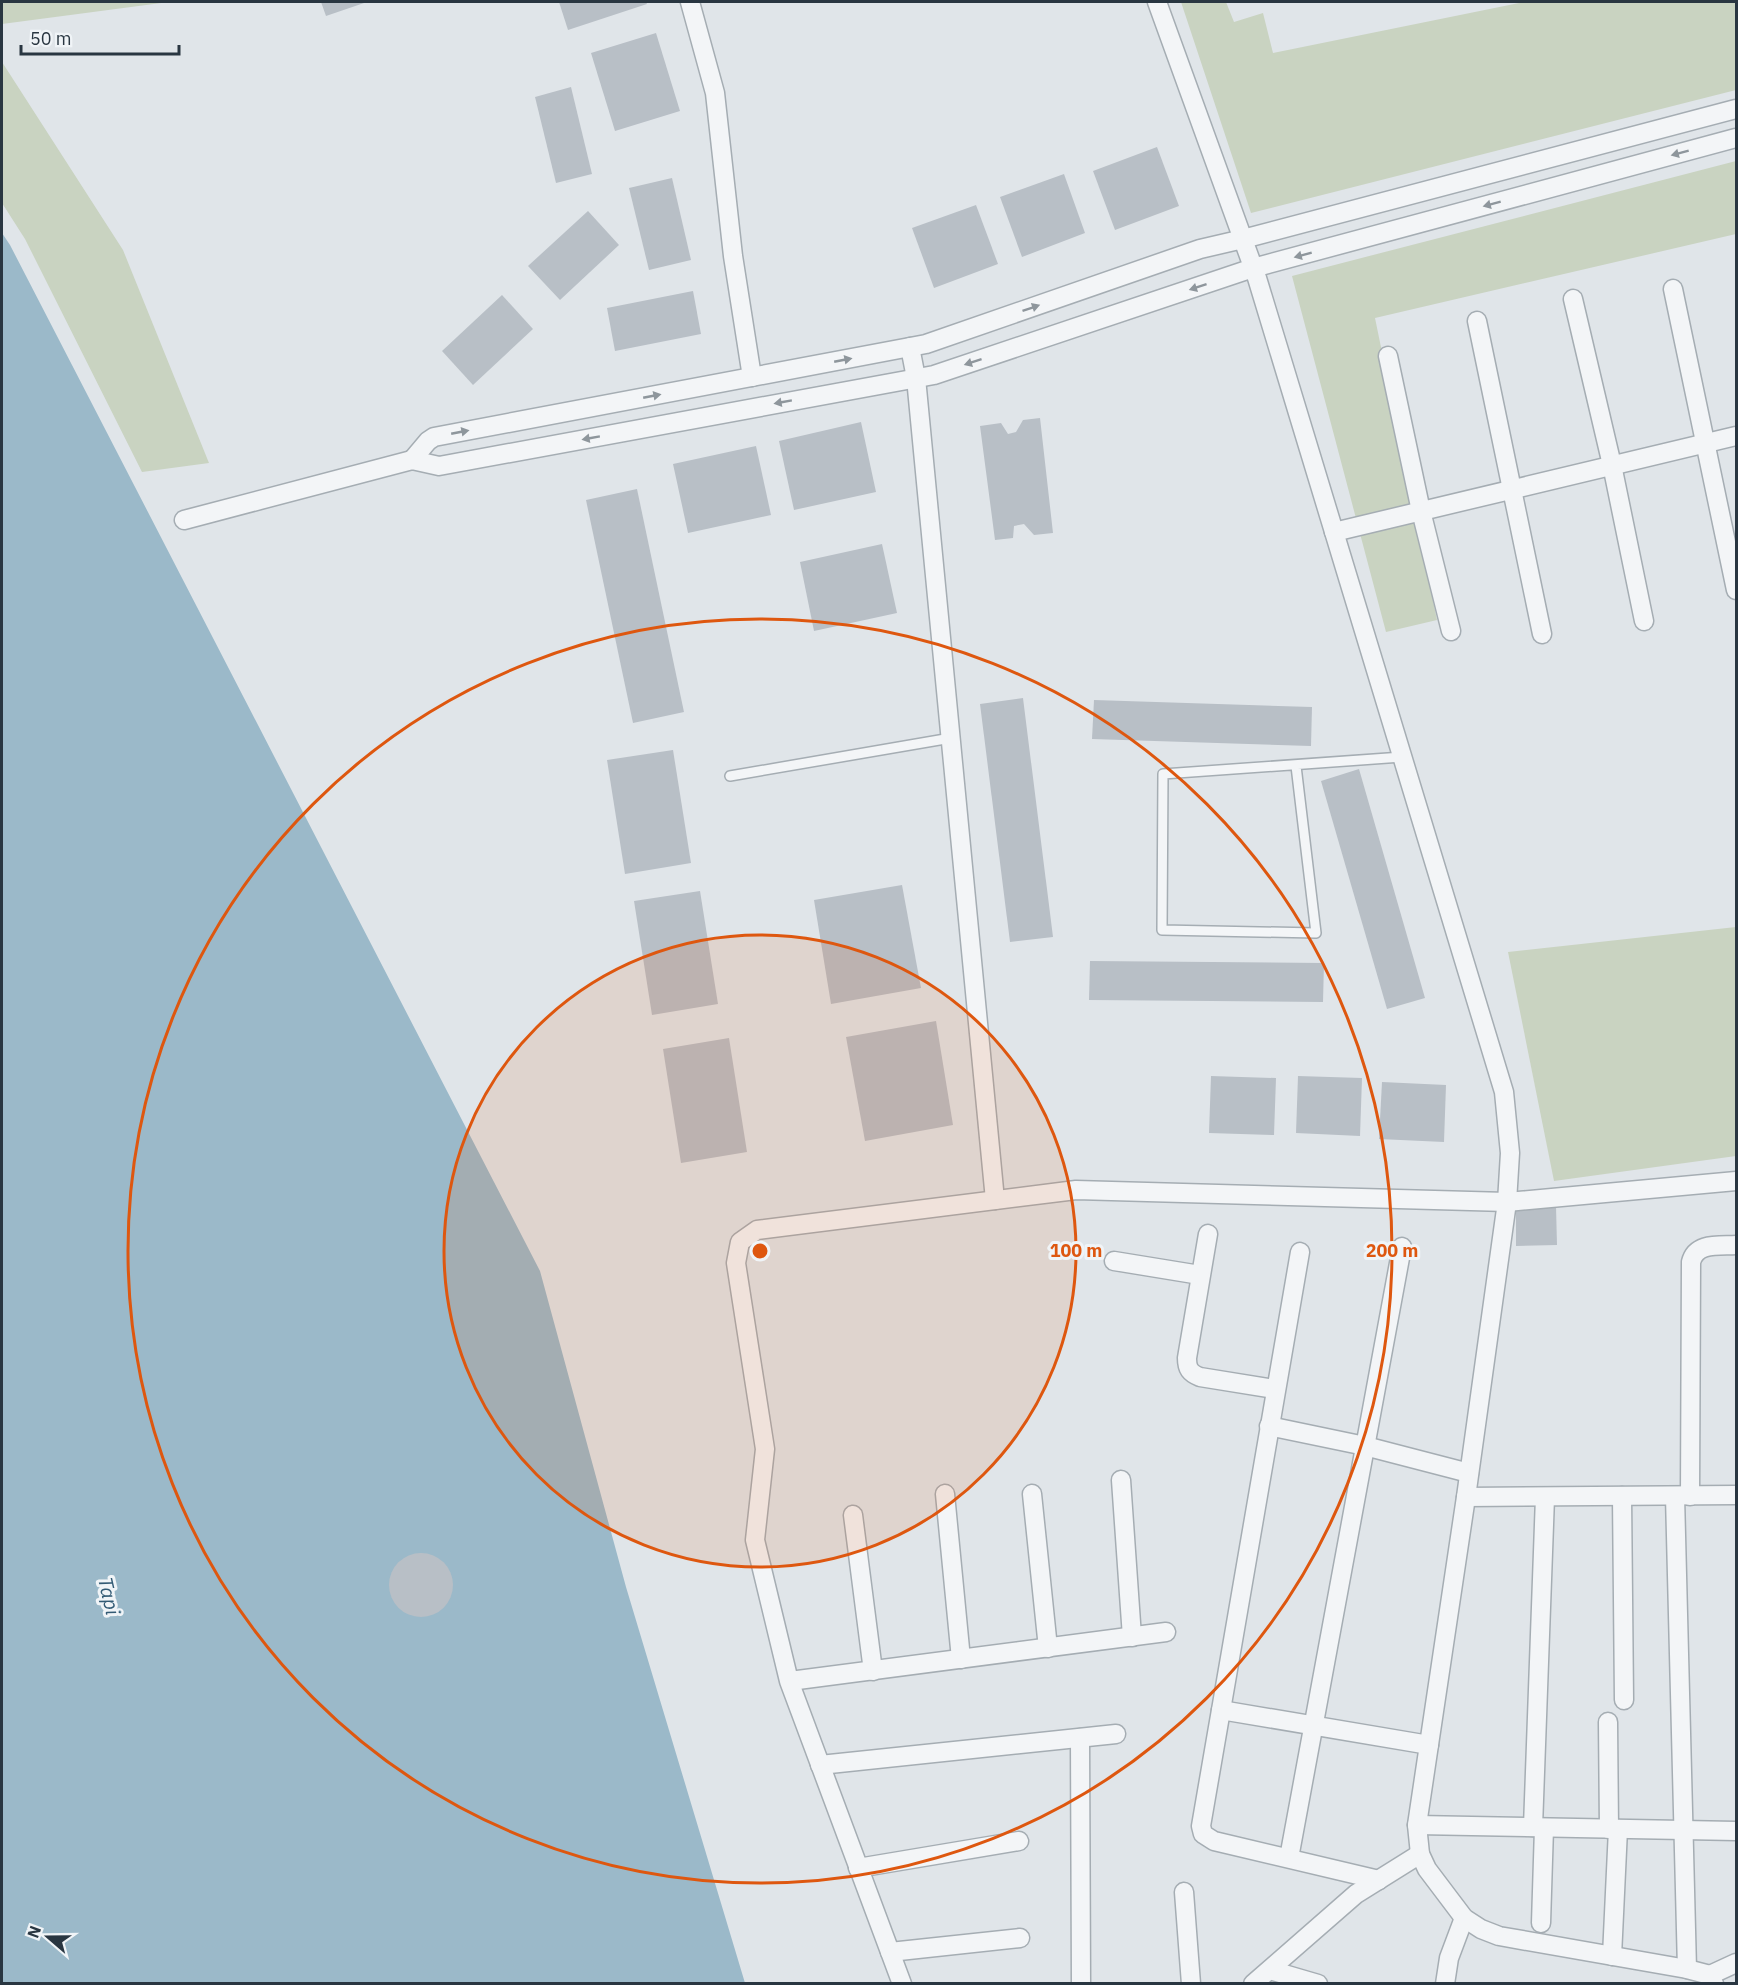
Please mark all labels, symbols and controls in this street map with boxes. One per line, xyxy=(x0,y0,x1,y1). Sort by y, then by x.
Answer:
scale bar xyxy=(21,18,178,56)
text: 50 m xyxy=(30,27,72,50)
one-way arrow xyxy=(1671,149,1689,159)
one-way arrow xyxy=(1483,200,1501,209)
one-way arrow xyxy=(1294,250,1313,260)
one-way arrow xyxy=(1189,282,1207,292)
one-way arrow xyxy=(1022,303,1040,312)
one-way arrow xyxy=(834,355,853,364)
one-way arrow xyxy=(964,357,982,367)
one-way arrow xyxy=(643,391,662,400)
one-way arrow xyxy=(773,398,792,407)
one-way arrow xyxy=(451,427,470,436)
one-way arrow xyxy=(581,434,600,443)
text: 100 m xyxy=(1050,1239,1102,1262)
text: 200 m xyxy=(1366,1239,1418,1262)
centre of rings xyxy=(750,1241,770,1261)
water label: Tapi xyxy=(92,1574,127,1618)
north arrow xyxy=(18,1907,78,1967)
text: N xyxy=(23,1923,45,1941)

